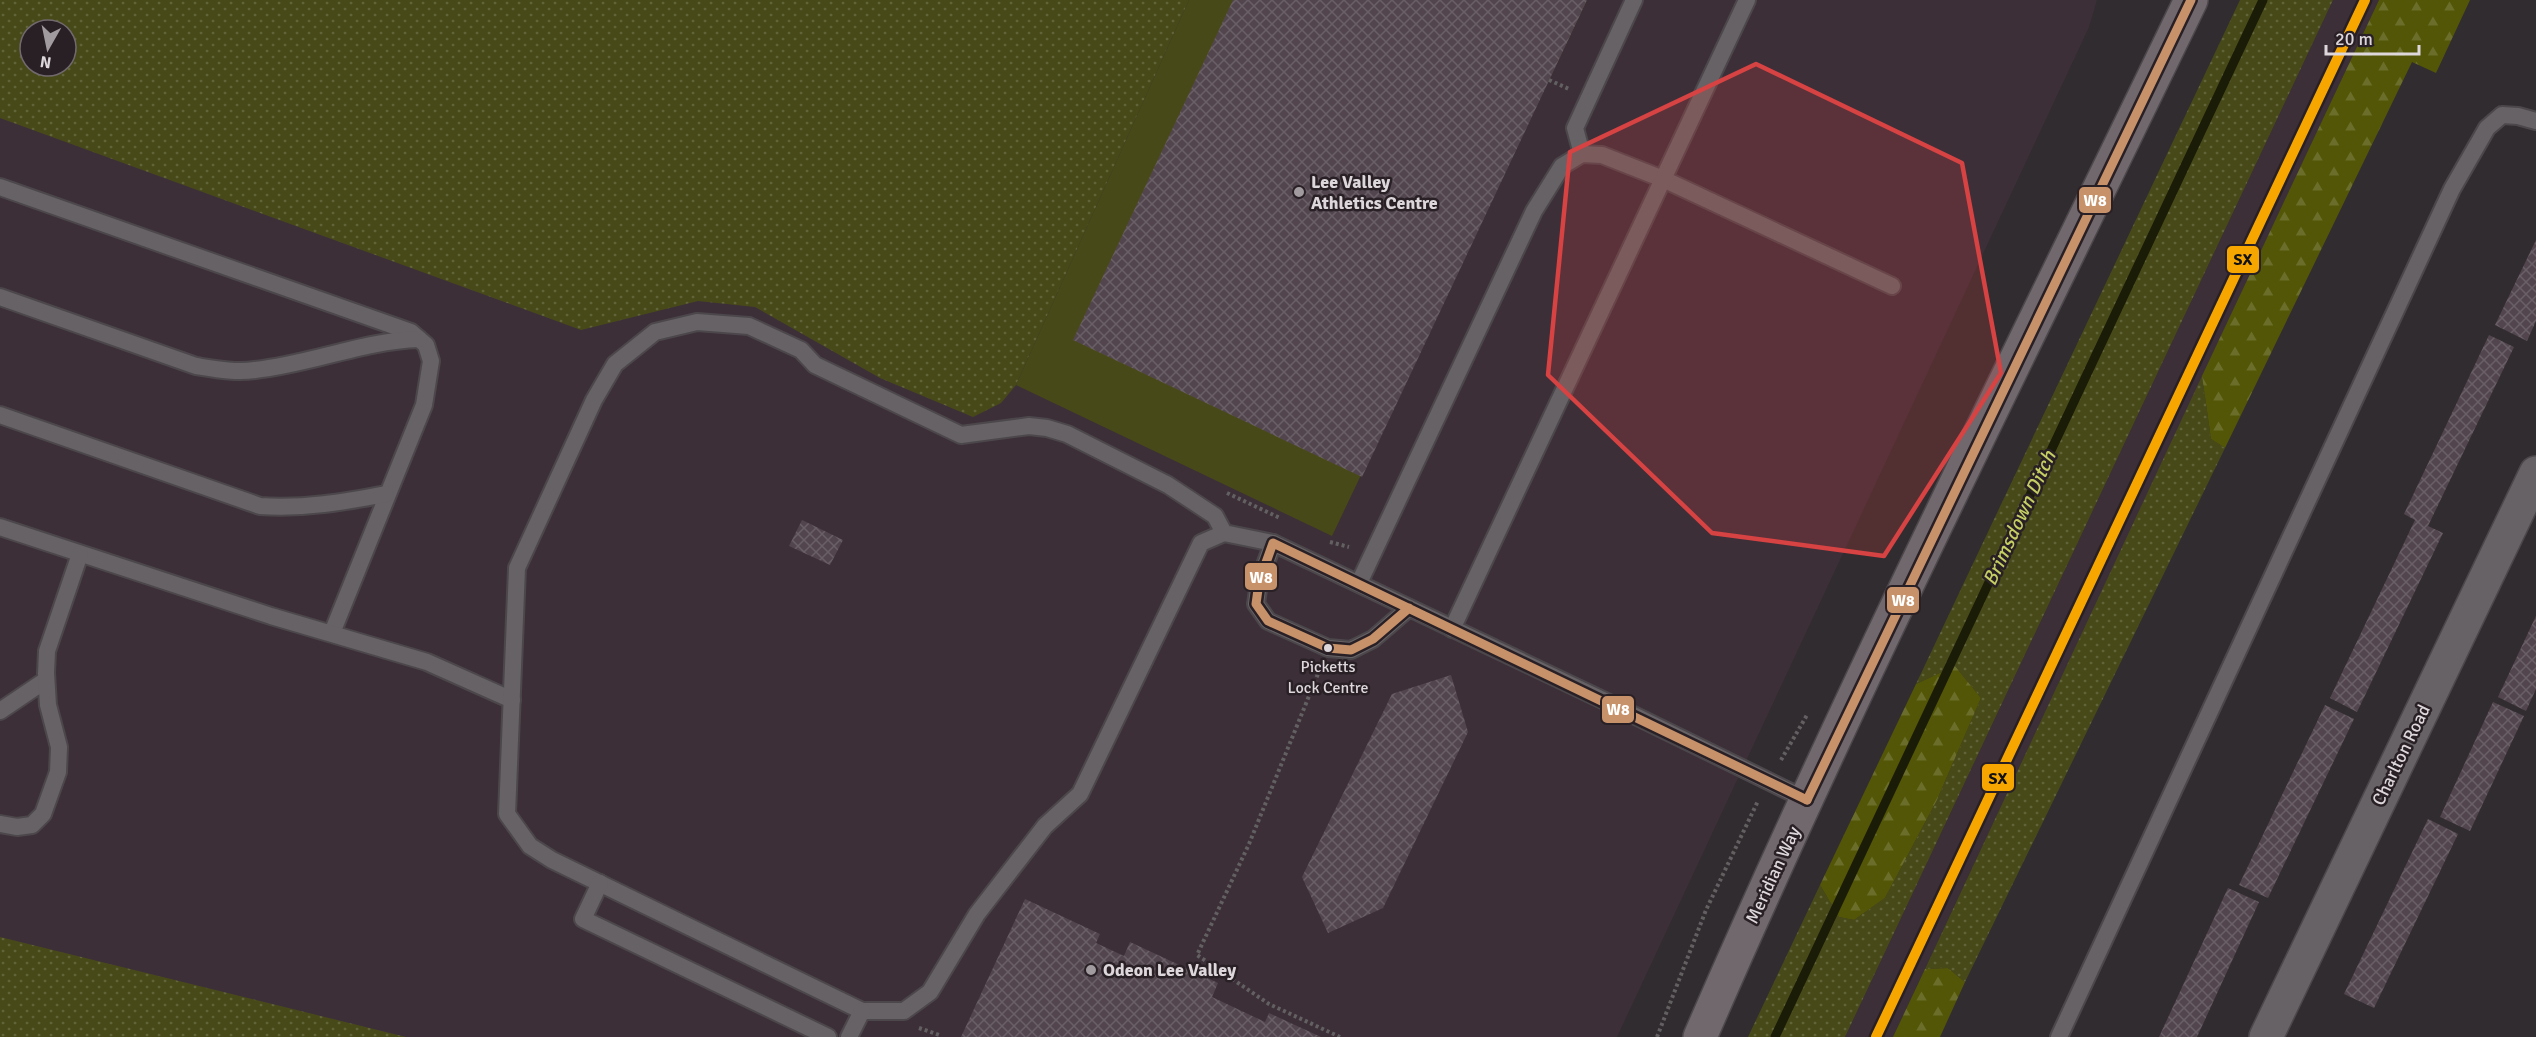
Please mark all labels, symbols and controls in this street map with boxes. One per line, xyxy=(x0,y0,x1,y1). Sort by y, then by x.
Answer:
north arrow xyxy=(18,18,78,78)
scale bar xyxy=(2326,18,2419,56)
text: 20 m xyxy=(2335,28,2373,50)
text: N xyxy=(39,51,53,73)
place label: Lee Valley Athletics Centre xyxy=(1311,171,1438,214)
marker: Lee Valley Athletics Centre xyxy=(1292,185,1306,199)
line badge: W8 xyxy=(2078,186,2112,214)
text: W8 xyxy=(2083,191,2107,211)
line badge: SX xyxy=(2226,245,2260,274)
text: SX xyxy=(2234,250,2253,270)
water label: Brimsdown Ditch xyxy=(1977,446,2062,589)
line badge: W8 xyxy=(1244,562,1278,591)
text: W8 xyxy=(1249,568,1273,588)
line badge: W8 xyxy=(1886,586,1920,614)
text: W8 xyxy=(1891,591,1915,611)
marker: Picketts Lock Centre xyxy=(1322,642,1334,654)
place label: Picketts Lock Centre xyxy=(1288,657,1368,698)
line badge: W8 xyxy=(1601,695,1635,724)
text: W8 xyxy=(1606,700,1630,720)
street label: Charlton Road xyxy=(2367,701,2435,809)
line badge: SX xyxy=(1981,763,2015,792)
text: SX xyxy=(1989,769,2008,789)
street label: Meridian Way xyxy=(1741,822,1805,927)
place label: Odeon Lee Valley xyxy=(1103,959,1236,981)
marker: Odeon Lee Valley xyxy=(1084,963,1098,977)

